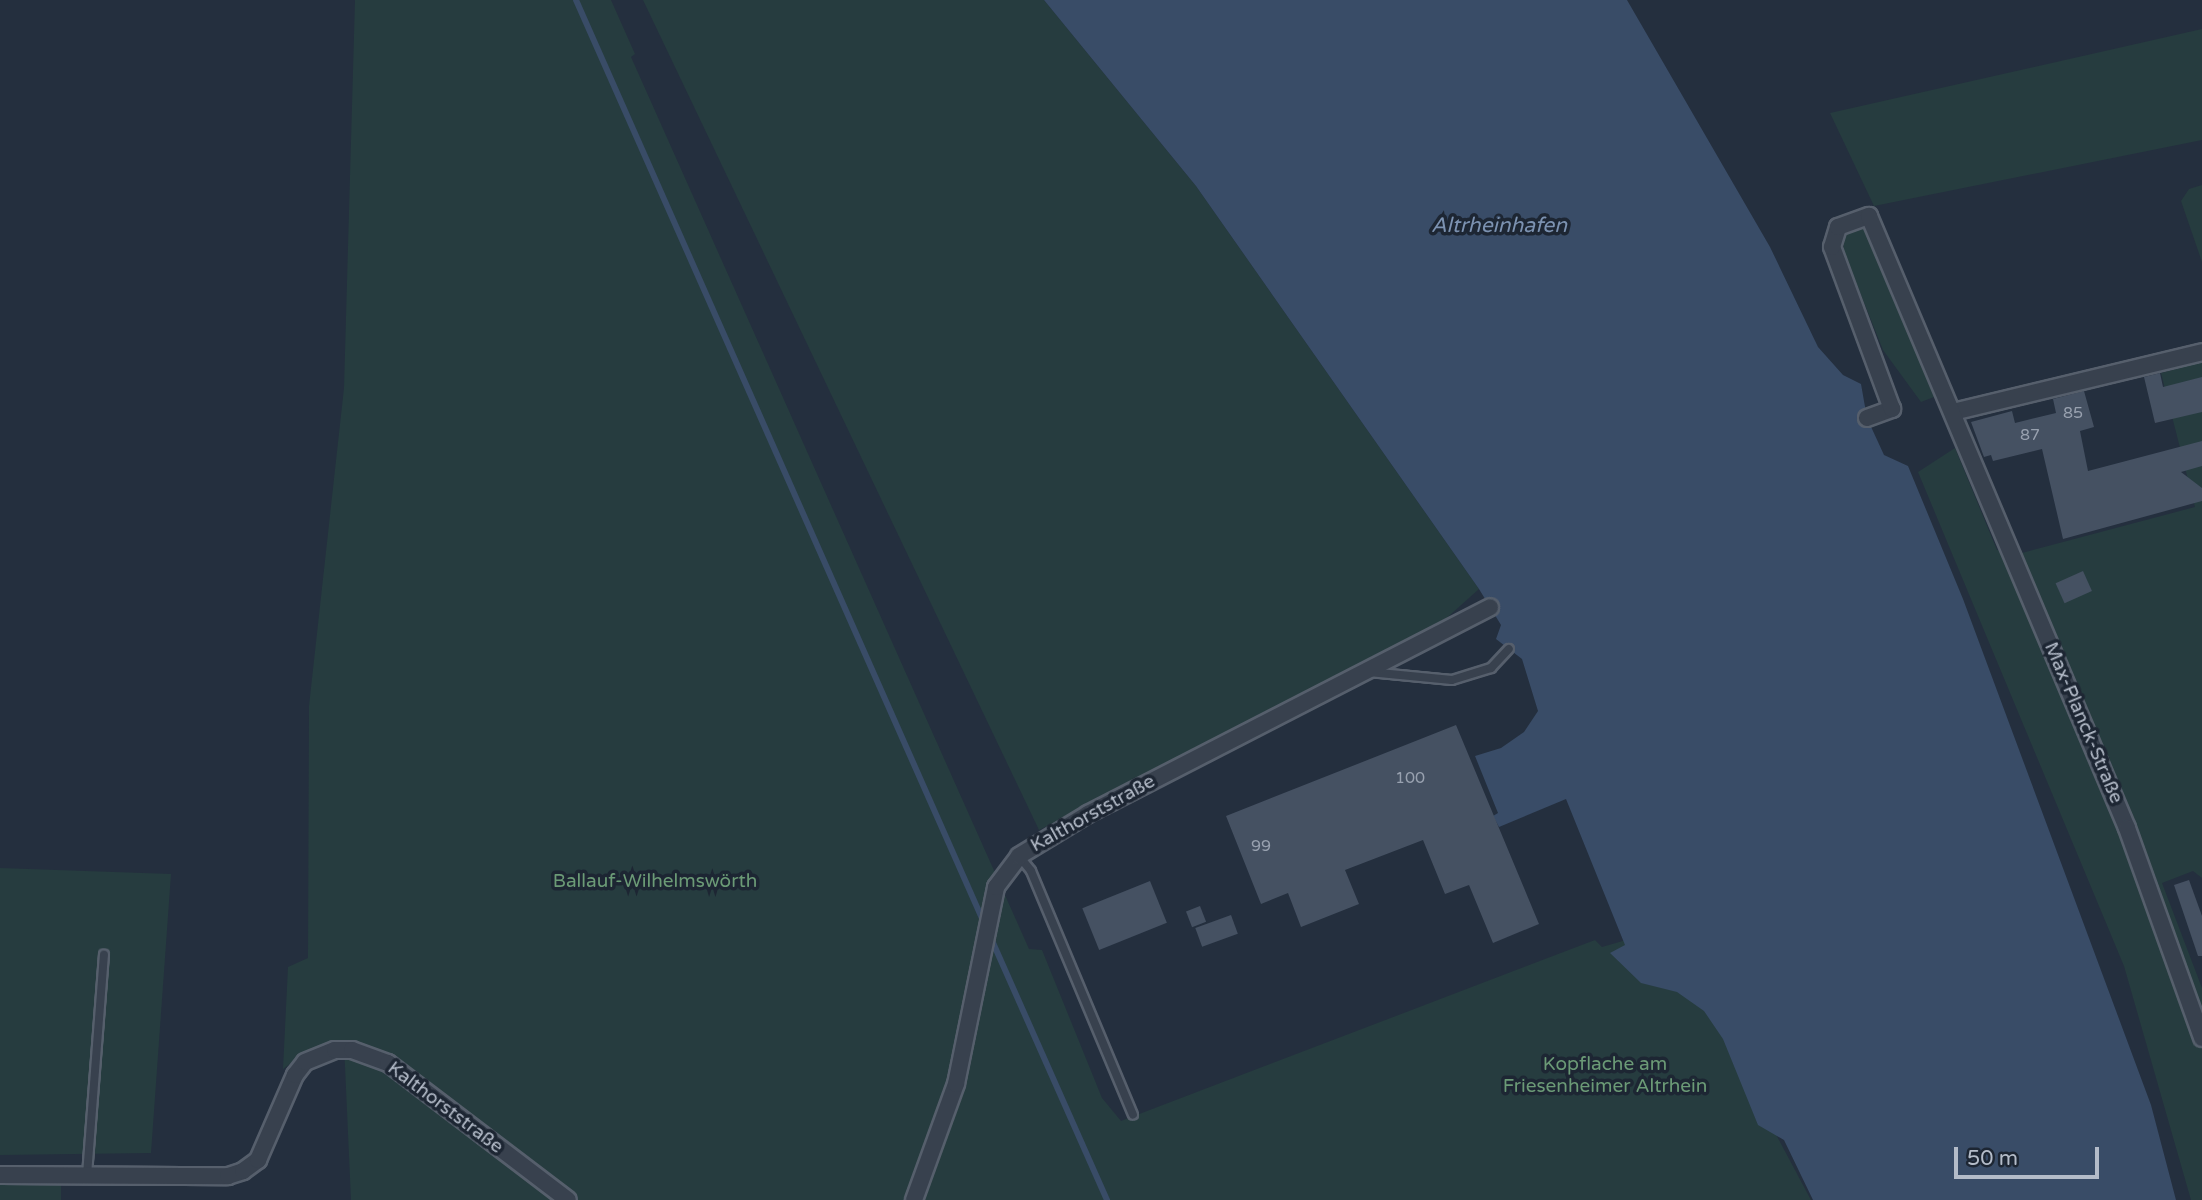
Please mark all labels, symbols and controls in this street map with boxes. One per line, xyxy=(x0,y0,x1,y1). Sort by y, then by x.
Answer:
water label: Altrheinhafen xyxy=(1431,213,1567,239)
house number: 85 xyxy=(2063,403,2083,423)
house number: 87 xyxy=(2020,425,2040,445)
street label: Max-Planck-Straße xyxy=(2039,639,2127,807)
house number: 100 xyxy=(1395,768,1425,788)
street label: Kalthorststraße xyxy=(1027,770,1159,858)
house number: 99 xyxy=(1251,836,1271,856)
park label: Ballauf-Wilhelmswörth xyxy=(553,871,757,893)
park label: Kopflache am Friesenheimer Altrhein xyxy=(1503,1054,1707,1098)
street label: Kalthorststraße xyxy=(383,1057,507,1159)
scale bar xyxy=(1957,1134,2102,1178)
text: 50 m xyxy=(1967,1146,2018,1171)

